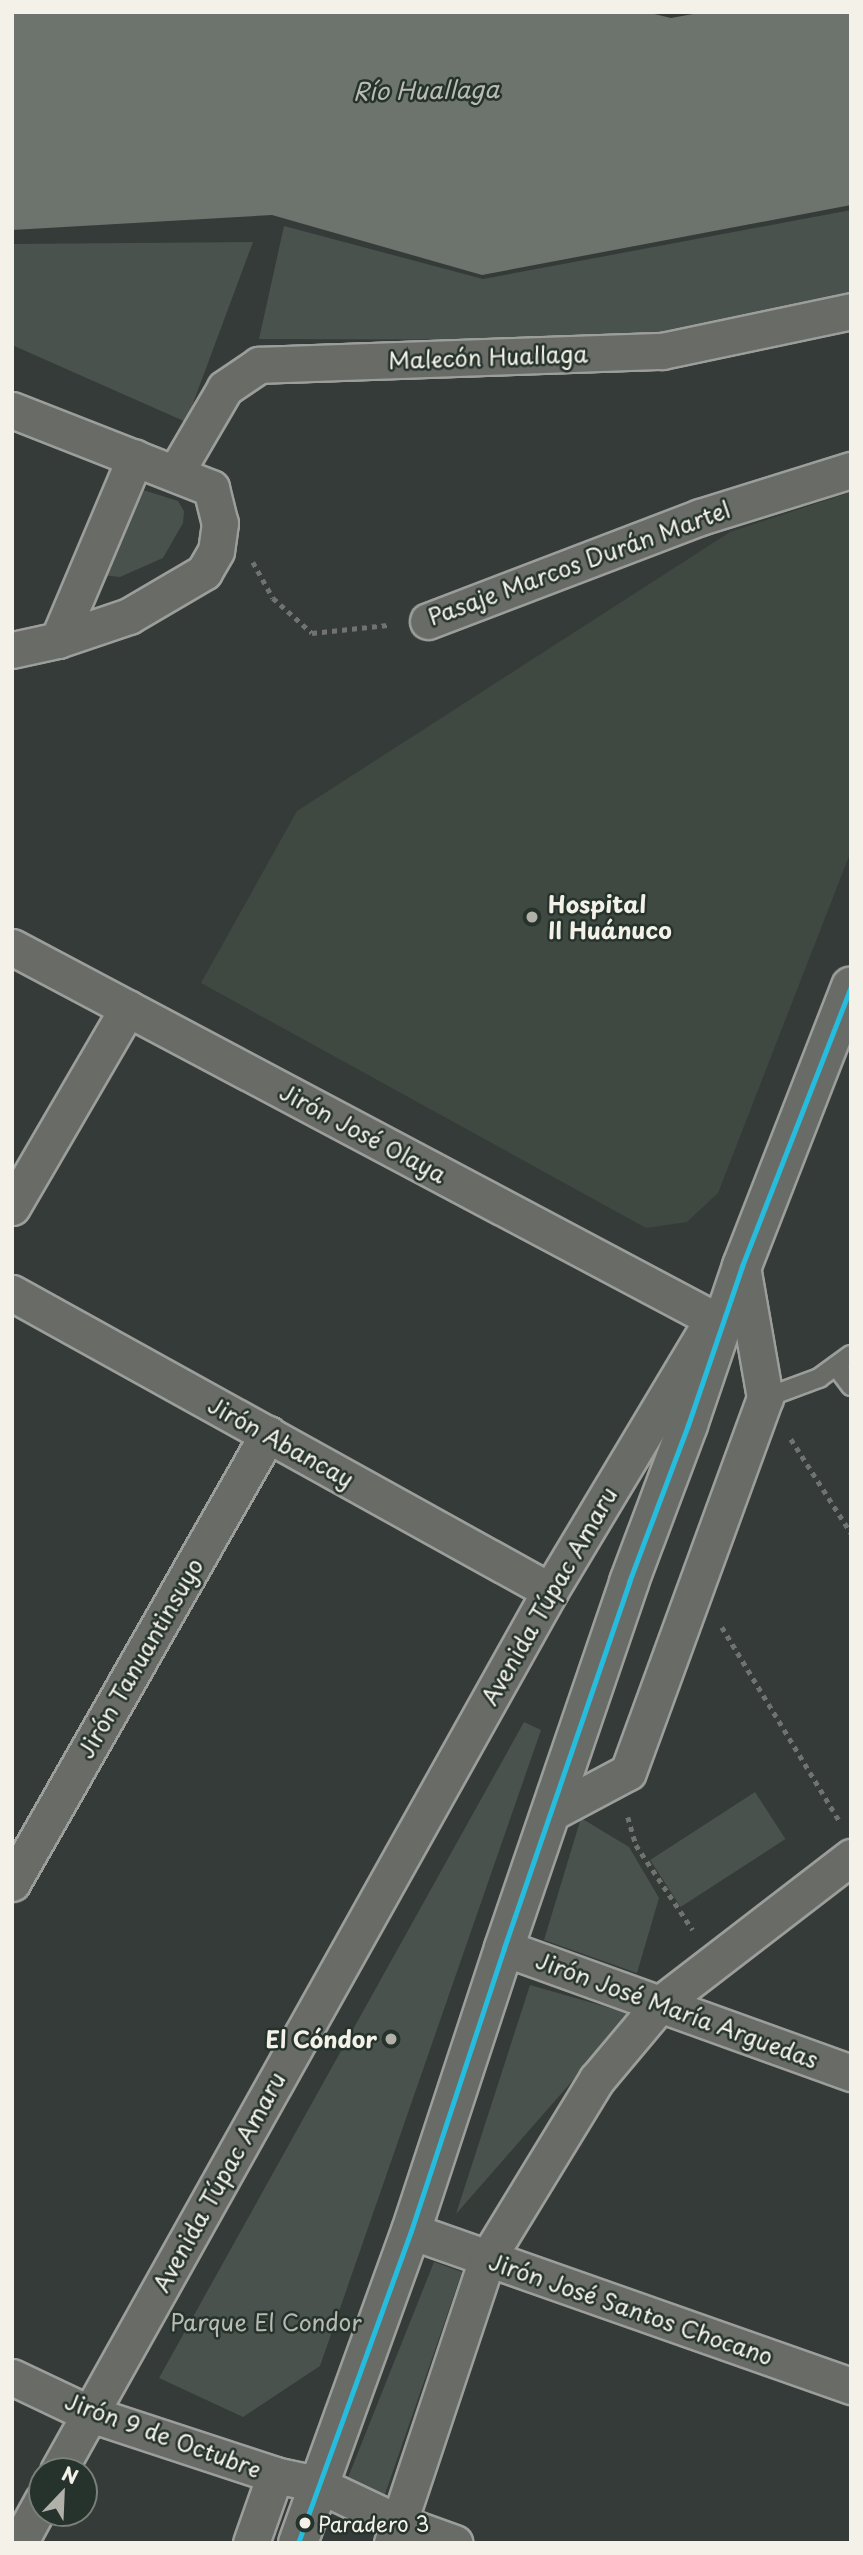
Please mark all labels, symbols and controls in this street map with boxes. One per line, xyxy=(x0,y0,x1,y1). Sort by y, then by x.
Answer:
water label: Río Huallaga xyxy=(351,74,501,106)
street label: Malecón Huallaga xyxy=(388,340,588,374)
street label: Pasaje Marcos Durán Martel xyxy=(424,495,734,631)
place label: Hospital II Huánuco xyxy=(548,890,673,944)
marker: Hospital II Huánuco xyxy=(522,907,542,927)
street label: Jirón José Olaya xyxy=(275,1077,451,1189)
street label: Jirón Abancay xyxy=(203,1391,359,1493)
street label: Avenida Túpac Amaru xyxy=(476,1483,622,1709)
street label: Jirón Tanuantinsuyo xyxy=(71,1553,209,1763)
street label: Jirón José María Arguedas xyxy=(533,1946,821,2074)
place label: El Cóndor xyxy=(264,2025,377,2053)
marker: El Cóndor xyxy=(383,2031,399,2047)
street label: Avenida Túpac Amaru xyxy=(147,2068,291,2296)
street label: Jirón José Santos Chocano xyxy=(486,2248,776,2370)
park label: Parque El Condor xyxy=(170,2308,362,2336)
street label: Jirón 9 de Octubre xyxy=(61,2387,265,2483)
north arrow xyxy=(28,2457,98,2527)
text: N xyxy=(58,2459,83,2490)
place label: Paradero 3 xyxy=(318,2510,429,2536)
marker: Paradero 3 xyxy=(298,2516,312,2530)

